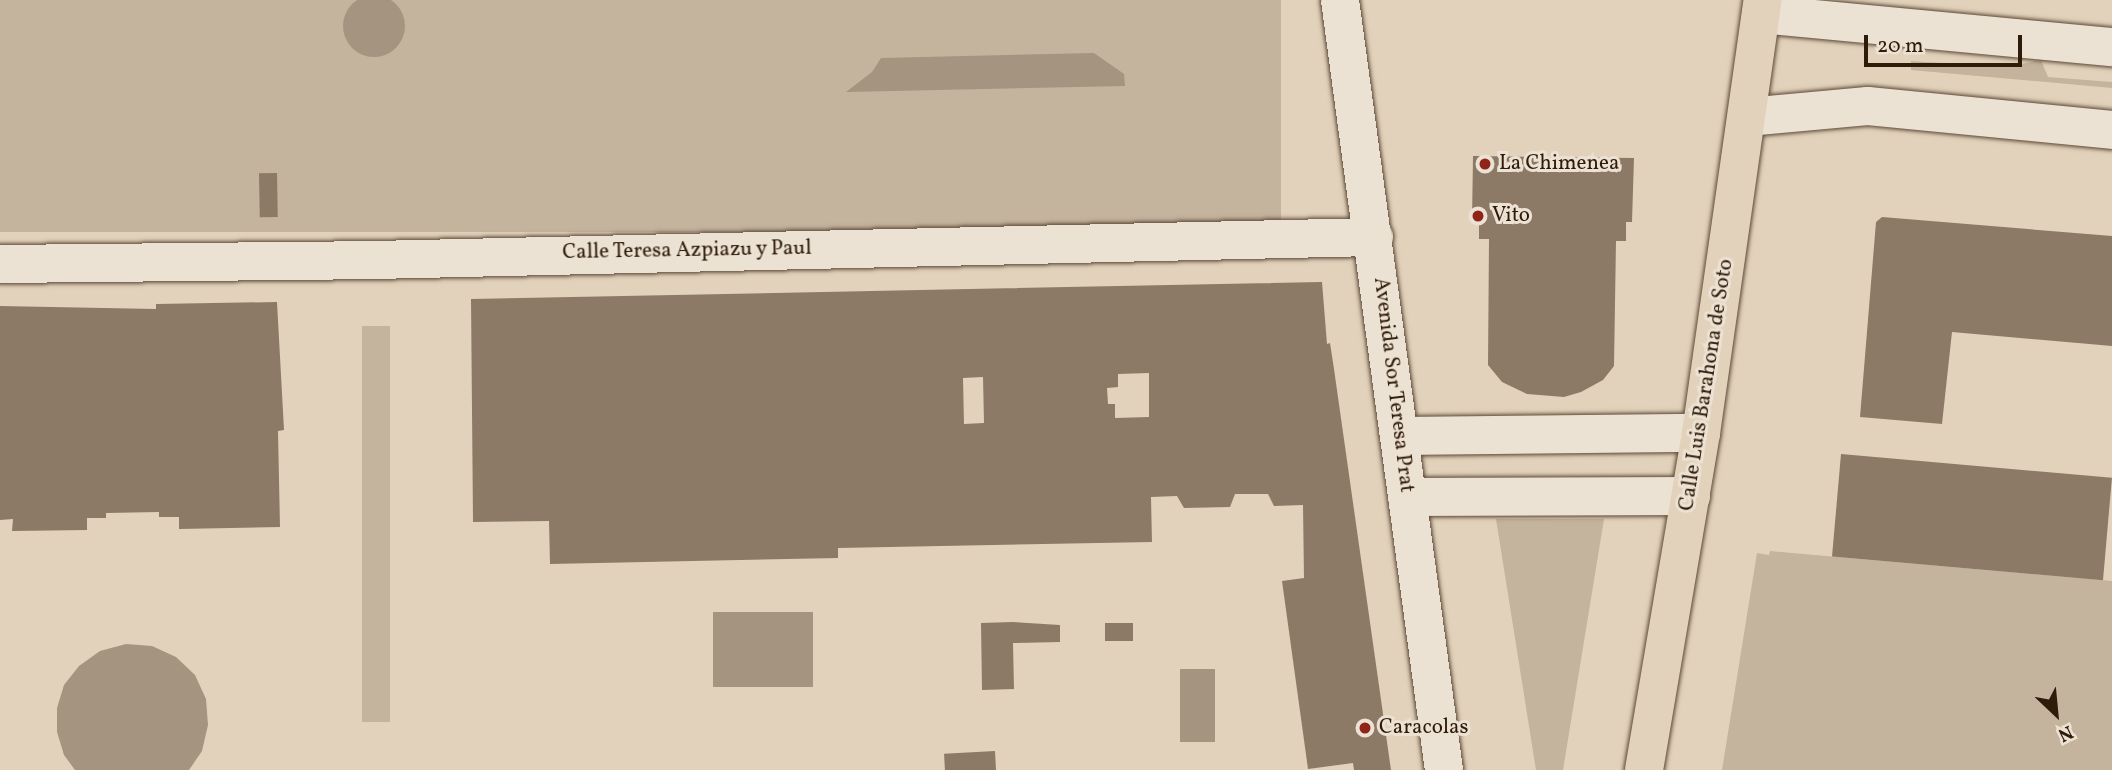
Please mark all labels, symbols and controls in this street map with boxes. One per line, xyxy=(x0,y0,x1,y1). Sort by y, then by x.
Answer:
scale bar xyxy=(1867,21,2024,65)
text: 20 m xyxy=(1877,32,1923,61)
place label: La Chimenea xyxy=(1499,151,1619,177)
marker: La Chimenea xyxy=(1477,156,1493,172)
place label: Vito xyxy=(1492,203,1530,229)
marker: Vito xyxy=(1470,208,1486,224)
street label: Calle Teresa Azpiazu y Paul xyxy=(561,236,813,266)
street label: Calle Luis Barahona de Soto xyxy=(1675,257,1739,513)
street label: Avenida Sor Teresa Prat xyxy=(1367,276,1419,494)
north arrow xyxy=(2021,679,2091,749)
place label: Caracolas xyxy=(1379,715,1469,741)
text: N xyxy=(2053,718,2077,748)
marker: Caracolas xyxy=(1357,720,1373,736)

